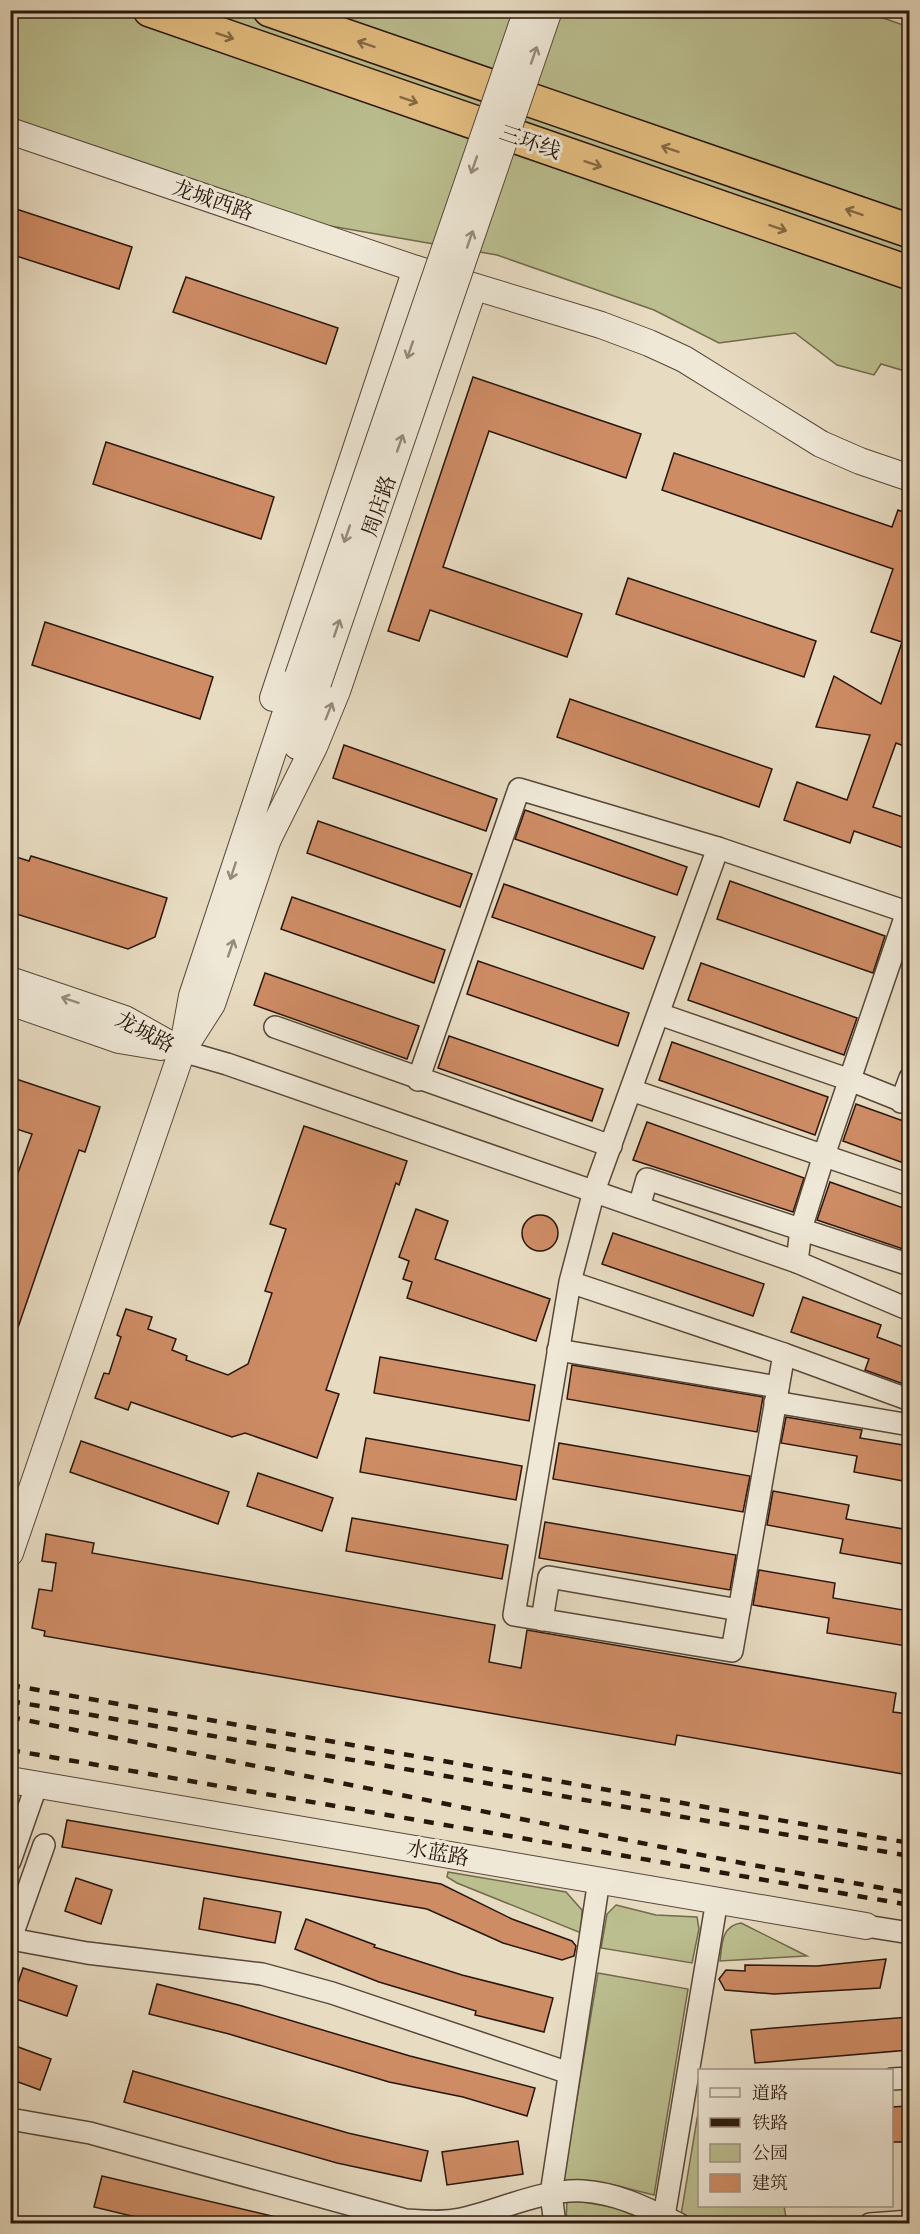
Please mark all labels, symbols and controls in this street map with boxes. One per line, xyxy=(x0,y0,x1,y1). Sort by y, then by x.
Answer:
one-way arrow xyxy=(215,32,234,43)
one-way arrow xyxy=(358,37,376,48)
one-way arrow xyxy=(529,46,540,65)
one-way arrow xyxy=(399,96,418,107)
street label: 三环线 xyxy=(496,119,564,165)
one-way arrow xyxy=(661,142,680,153)
one-way arrow xyxy=(467,155,478,174)
one-way arrow xyxy=(584,159,603,170)
street label: 龙城西路 xyxy=(169,174,257,226)
one-way arrow xyxy=(845,206,864,217)
one-way arrow xyxy=(768,223,787,234)
one-way arrow xyxy=(465,230,476,249)
one-way arrow xyxy=(404,340,415,358)
one-way arrow xyxy=(395,434,406,453)
street label: 周店路 xyxy=(356,472,402,540)
one-way arrow xyxy=(340,524,351,543)
one-way arrow xyxy=(332,619,343,638)
one-way arrow xyxy=(324,702,335,720)
one-way arrow xyxy=(227,861,238,880)
one-way arrow xyxy=(226,940,237,958)
one-way arrow xyxy=(61,994,80,1005)
street label: 龙城路 xyxy=(111,1006,179,1058)
street label: 水蓝路 xyxy=(405,1835,471,1871)
legend xyxy=(698,2069,893,2207)
text: 道路 xyxy=(752,2082,788,2104)
text: 铁路 xyxy=(752,2112,788,2134)
text: 公园 xyxy=(752,2142,788,2164)
text: 建筑 xyxy=(752,2172,788,2194)

